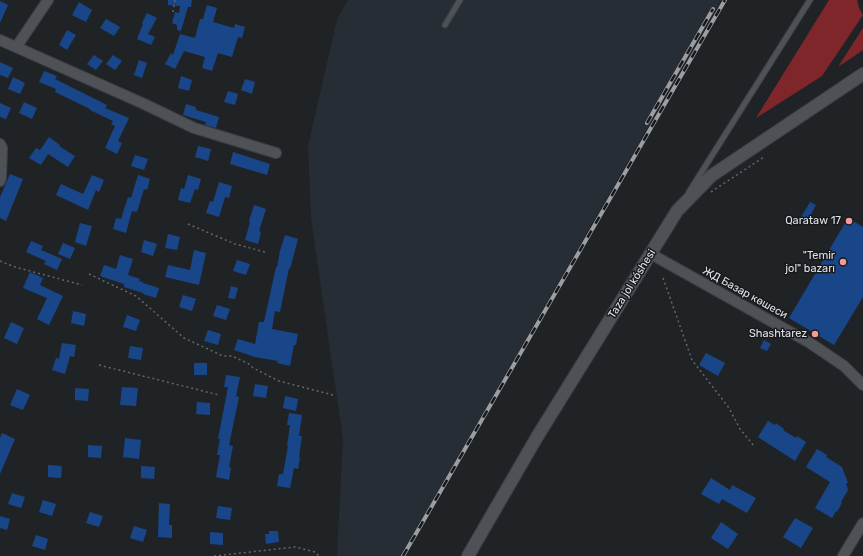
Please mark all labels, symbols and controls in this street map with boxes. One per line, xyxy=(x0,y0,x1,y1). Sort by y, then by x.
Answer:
place label: Qarataw 17 xyxy=(785,214,841,228)
marker: Qarataw 17 xyxy=(844,216,854,226)
street label: Taza jol kóshesi xyxy=(606,247,658,321)
place label: "Temir jol" bazarı xyxy=(785,249,835,275)
marker: "Temir jol" bazarı xyxy=(838,257,848,267)
street label: ЖД Базар көшеси xyxy=(700,264,790,322)
place label: Shashtarez xyxy=(749,327,807,341)
marker: Shashtarez xyxy=(810,329,820,339)

